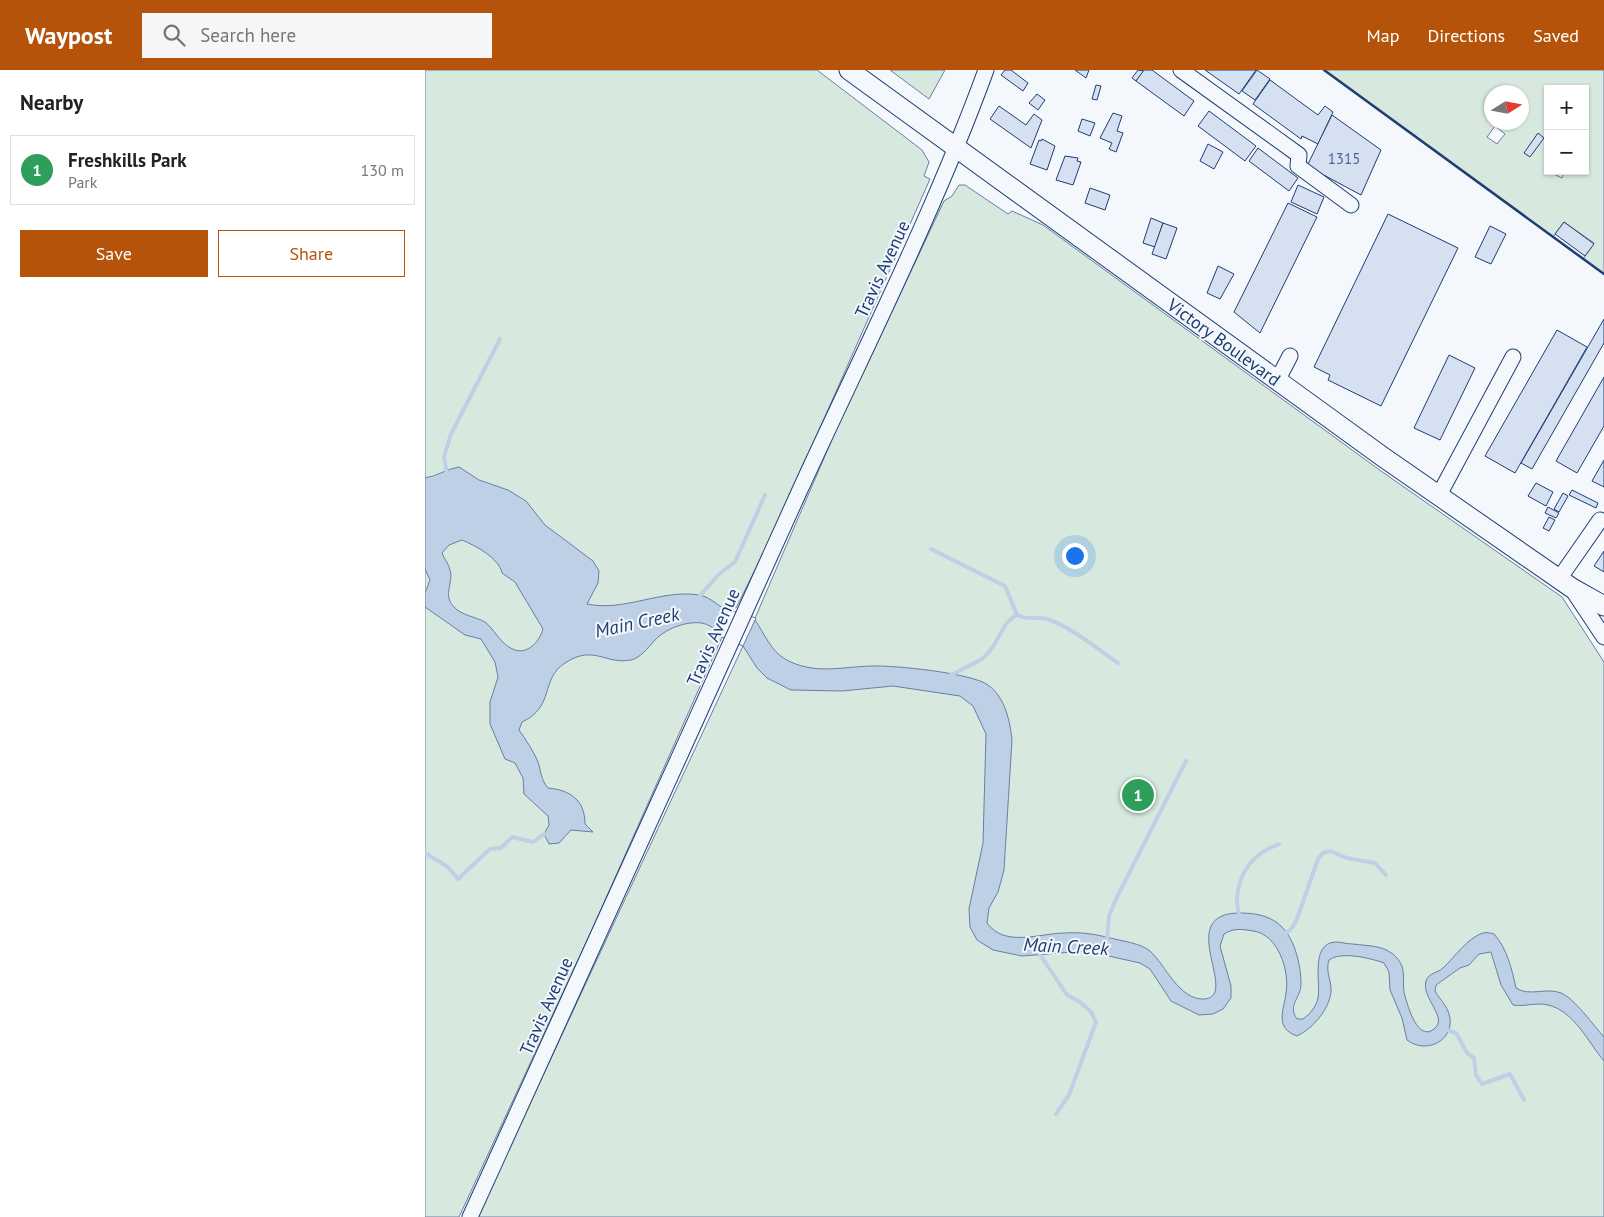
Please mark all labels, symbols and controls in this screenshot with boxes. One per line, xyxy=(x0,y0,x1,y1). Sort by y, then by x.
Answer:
search box xyxy=(142,13,492,58)
text: Waypost xyxy=(25,20,112,51)
icon: search xyxy=(160,21,188,49)
text: Search here xyxy=(200,23,296,47)
text: Map xyxy=(1367,24,1399,47)
text: Directions xyxy=(1427,24,1505,47)
text: Saved xyxy=(1533,24,1579,47)
north arrow xyxy=(1484,85,1529,130)
map controls xyxy=(1544,85,1589,175)
button: + xyxy=(1544,85,1589,130)
text: Nearby xyxy=(20,89,83,116)
button: − xyxy=(1544,130,1589,175)
text: Freshkills Park xyxy=(68,148,187,172)
house number: 1315 xyxy=(1328,149,1360,168)
text: 1 xyxy=(32,160,42,180)
text: 130 m xyxy=(361,160,404,180)
text: Park xyxy=(68,172,97,192)
street label: Travis Avenue xyxy=(849,217,915,321)
button: Save xyxy=(20,230,208,277)
button: Share xyxy=(218,230,405,277)
street label: Victory Boulevard xyxy=(1162,293,1285,391)
your location xyxy=(1062,543,1088,569)
street label: Travis Avenue xyxy=(681,585,745,689)
water label: Main Creek xyxy=(593,601,683,643)
pin: 1 xyxy=(1122,776,1154,814)
water label: Main Creek xyxy=(1023,932,1111,960)
street label: Travis Avenue xyxy=(514,954,578,1058)

